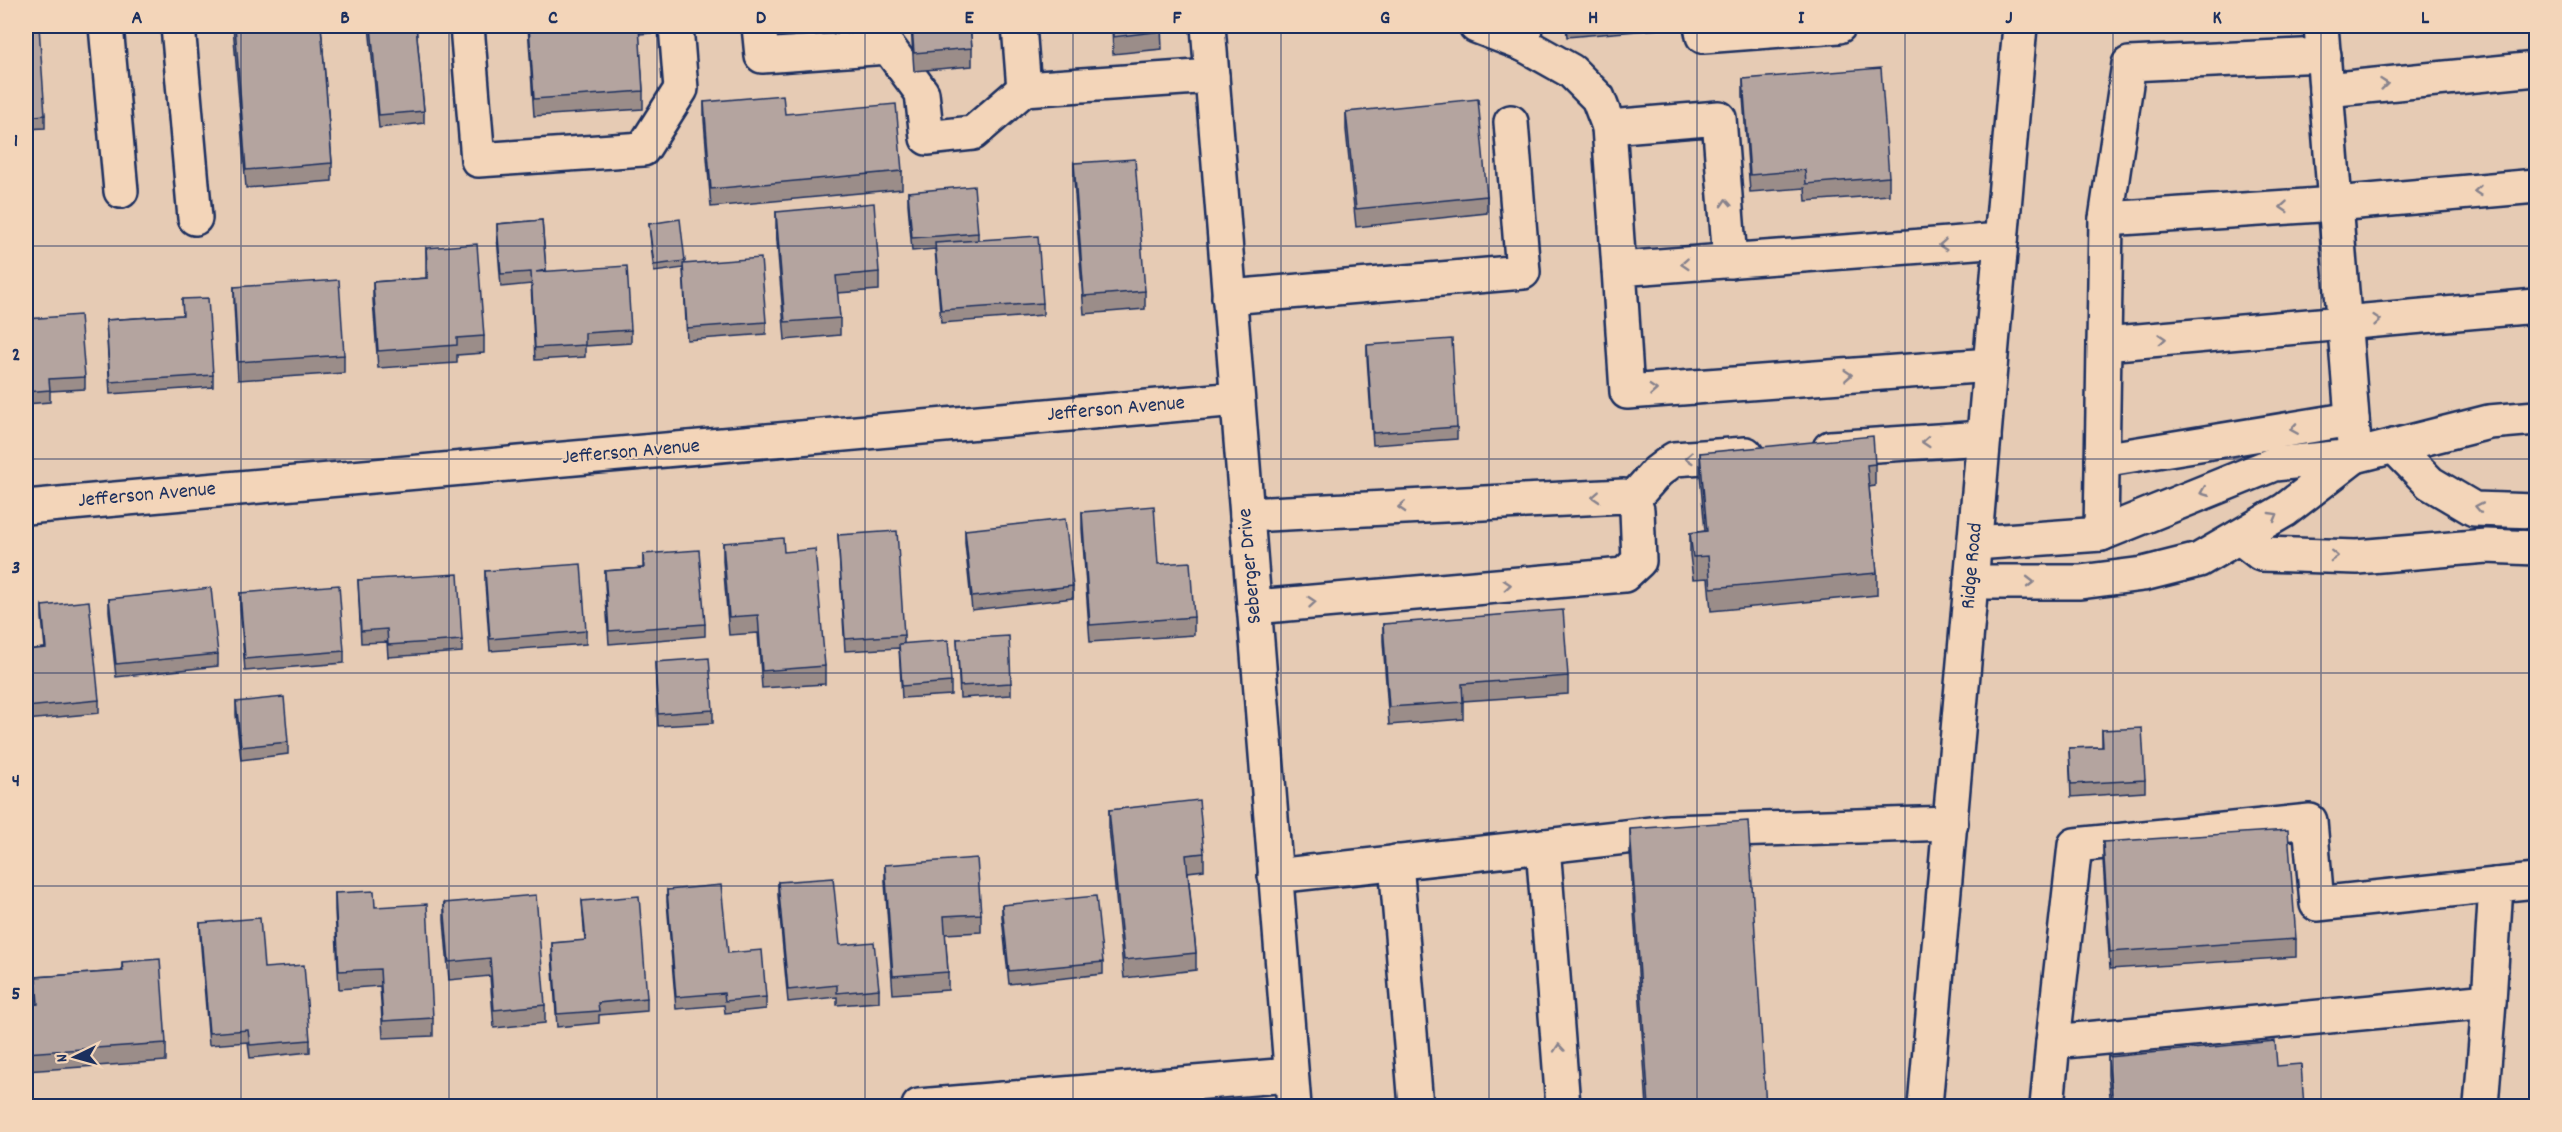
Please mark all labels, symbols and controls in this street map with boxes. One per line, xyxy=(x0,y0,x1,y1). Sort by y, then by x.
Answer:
text: A xyxy=(132,5,143,33)
text: B xyxy=(340,5,350,33)
text: C xyxy=(548,5,558,33)
text: D xyxy=(756,5,767,33)
text: E xyxy=(964,5,974,33)
text: F xyxy=(1173,5,1183,33)
text: G xyxy=(1380,5,1390,33)
text: H xyxy=(1588,5,1598,33)
text: I xyxy=(1798,5,1805,33)
text: J xyxy=(2005,5,2013,33)
text: K xyxy=(2212,5,2222,33)
text: L xyxy=(2421,5,2430,33)
one-way arrow xyxy=(2380,78,2389,91)
text: 1 xyxy=(14,128,18,156)
one-way arrow xyxy=(2474,184,2483,197)
one-way arrow xyxy=(1719,198,1732,207)
one-way arrow xyxy=(2279,201,2288,214)
one-way arrow xyxy=(1938,238,1947,251)
one-way arrow xyxy=(1681,257,1690,270)
one-way arrow xyxy=(2373,314,2382,327)
one-way arrow xyxy=(2158,333,2167,346)
text: 2 xyxy=(12,342,20,370)
one-way arrow xyxy=(1843,369,1852,382)
one-way arrow xyxy=(1649,384,1658,397)
street label: Jefferson Avenue xyxy=(1046,389,1186,431)
one-way arrow xyxy=(2290,422,2299,434)
street label: Jefferson Avenue xyxy=(561,432,701,474)
one-way arrow xyxy=(1921,435,1930,448)
one-way arrow xyxy=(1685,451,1694,464)
street label: Jefferson Avenue xyxy=(77,475,217,517)
one-way arrow xyxy=(2199,485,2210,497)
one-way arrow xyxy=(1592,491,1601,504)
one-way arrow xyxy=(1397,501,1406,514)
one-way arrow xyxy=(2474,501,2484,514)
street label: Seberger Drive xyxy=(1231,507,1271,625)
one-way arrow xyxy=(2268,512,2278,524)
street label: Ridge Road xyxy=(1954,522,1992,610)
one-way arrow xyxy=(2329,550,2338,563)
text: 3 xyxy=(12,555,20,583)
one-way arrow xyxy=(2025,576,2034,588)
one-way arrow xyxy=(1502,579,1511,592)
one-way arrow xyxy=(1308,596,1317,609)
text: 4 xyxy=(12,768,20,796)
text: 5 xyxy=(11,981,21,1009)
north arrow xyxy=(45,1027,105,1087)
one-way arrow xyxy=(1553,1044,1566,1053)
text: N xyxy=(51,1053,74,1063)

